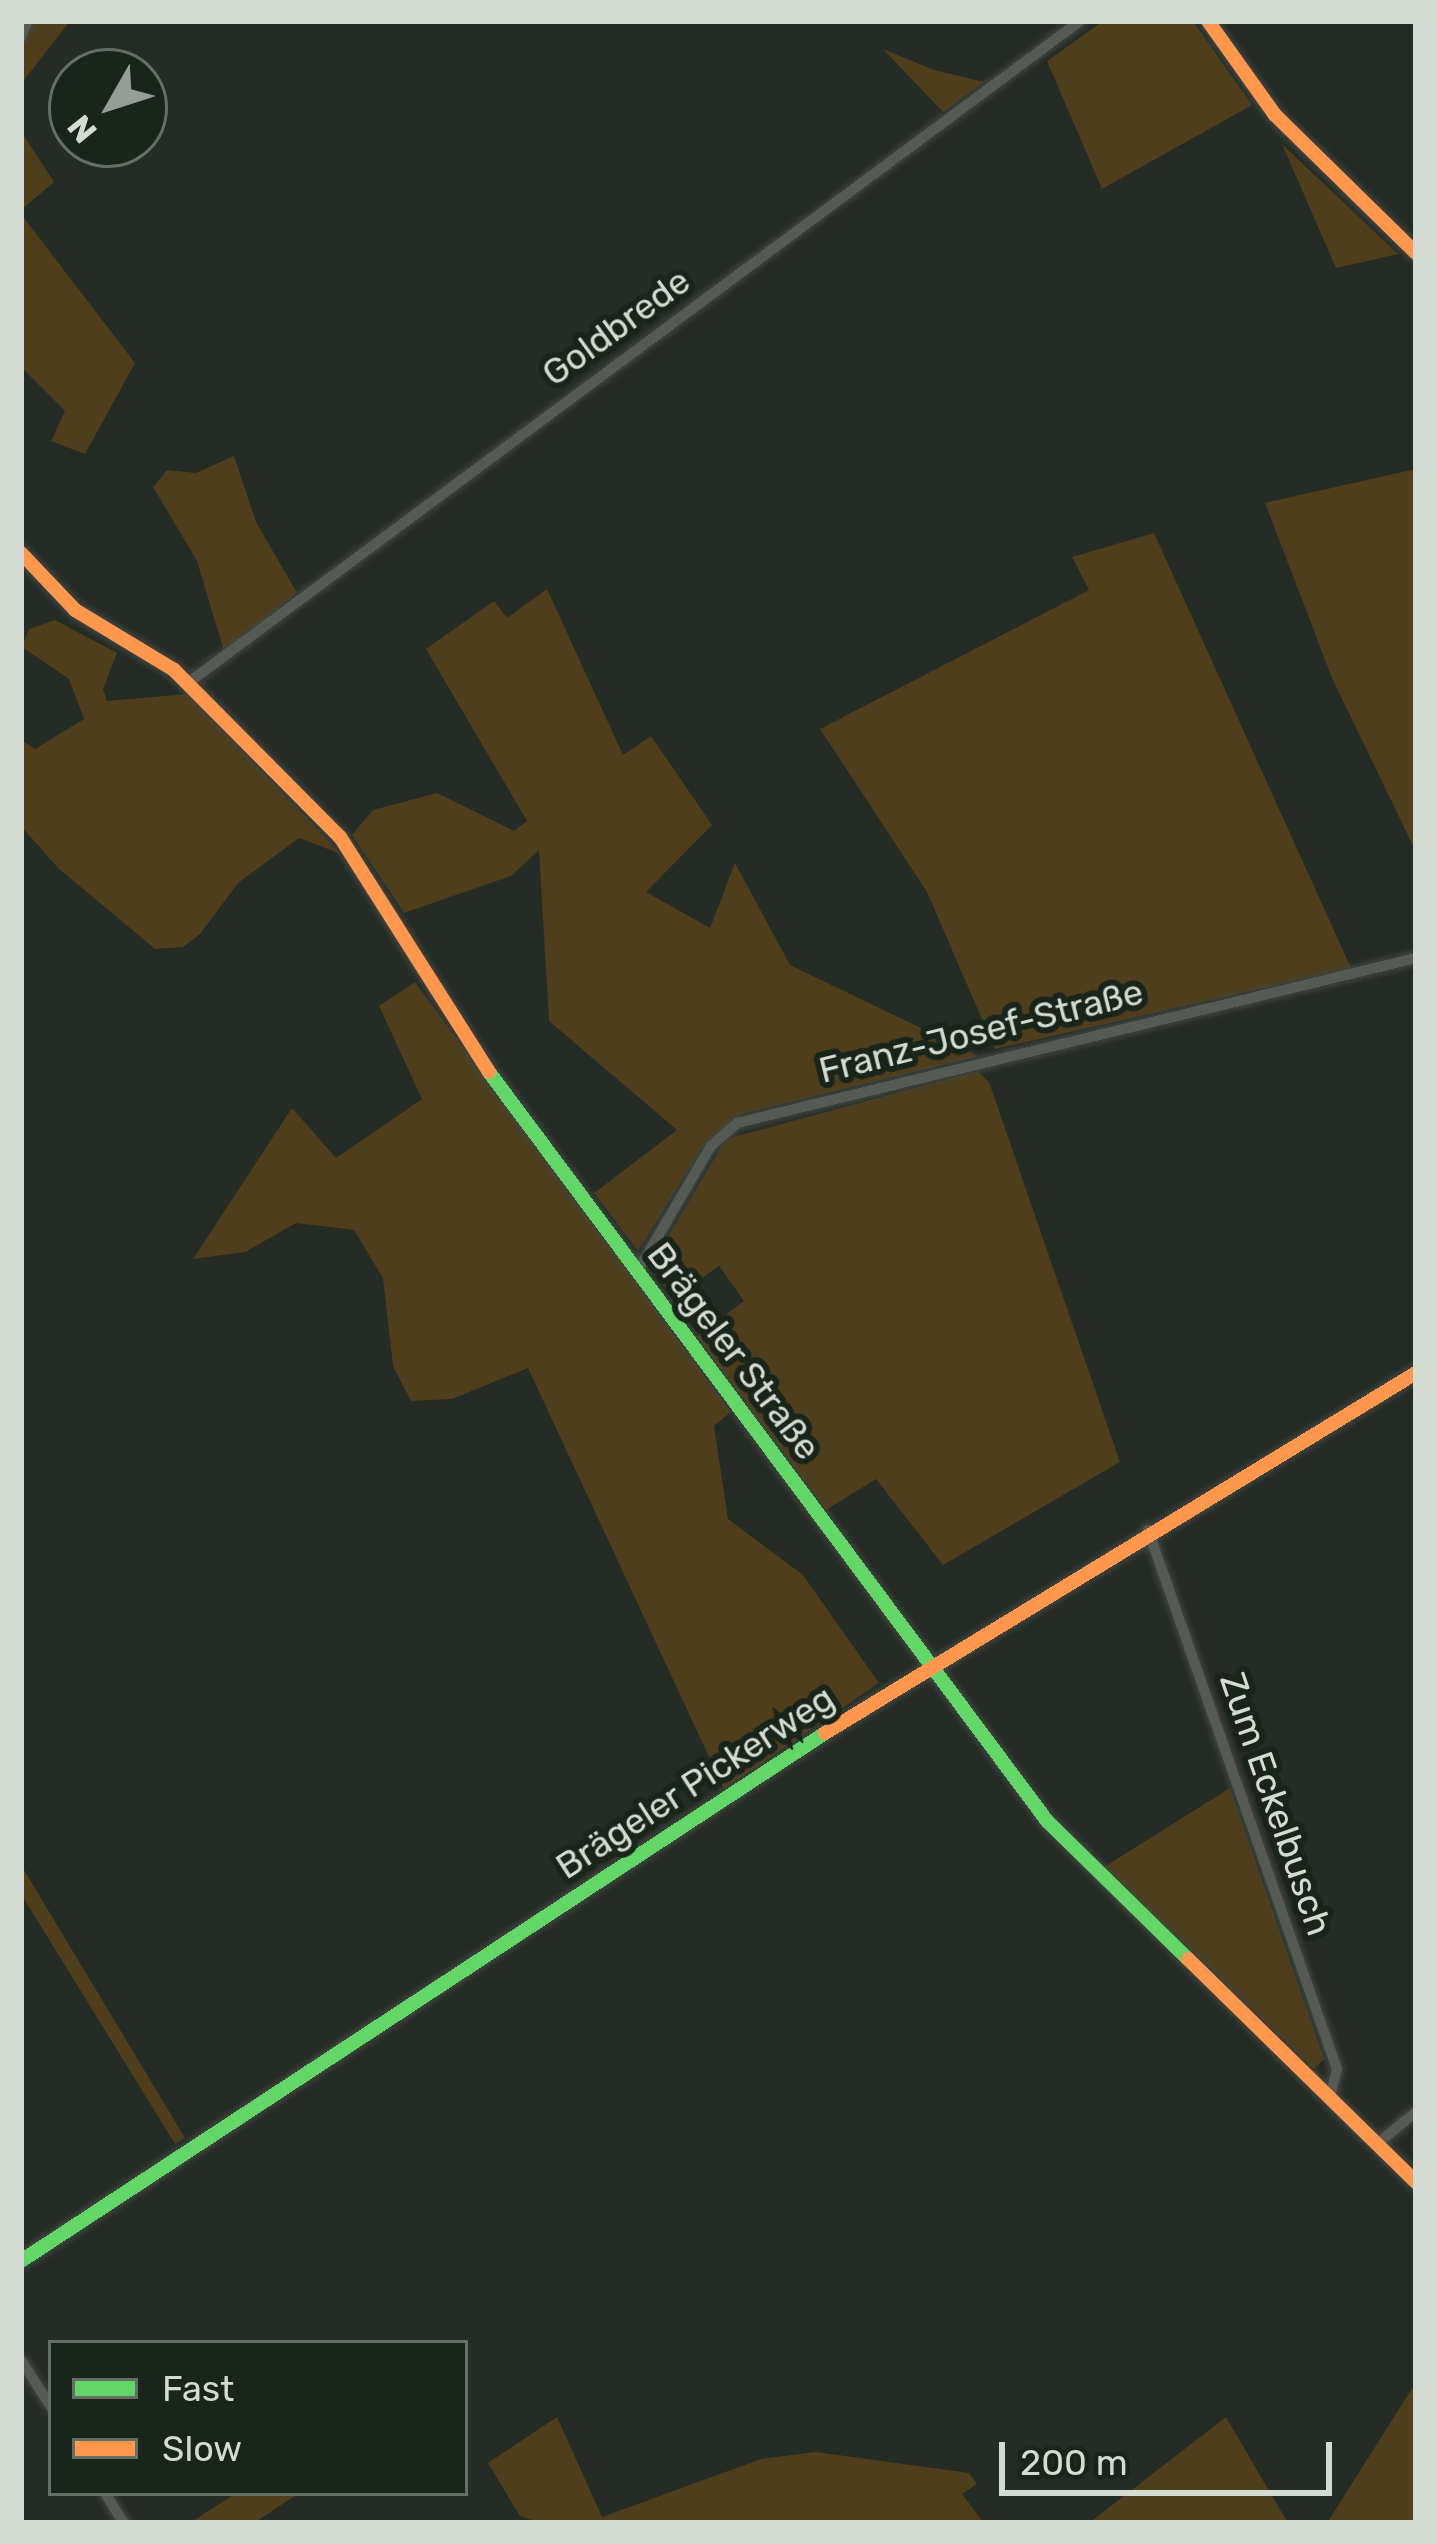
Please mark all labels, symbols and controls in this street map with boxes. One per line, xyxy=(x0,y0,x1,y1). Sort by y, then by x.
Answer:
north arrow xyxy=(48,48,168,168)
text: N xyxy=(59,108,105,151)
street label: Goldbrede xyxy=(534,259,698,395)
street label: Franz-Josef-Straße xyxy=(814,970,1148,1092)
street label: Brägeler Straße xyxy=(638,1234,830,1468)
street label: Zum Eckelbusch xyxy=(1211,1667,1341,1941)
street label: Brägeler Pickerweg xyxy=(548,1676,842,1888)
legend xyxy=(48,2340,468,2496)
text: Fast xyxy=(162,2367,234,2410)
scale bar xyxy=(1005,2418,1338,2492)
text: Slow xyxy=(162,2427,242,2470)
text: 200 m xyxy=(1020,2441,1128,2484)

